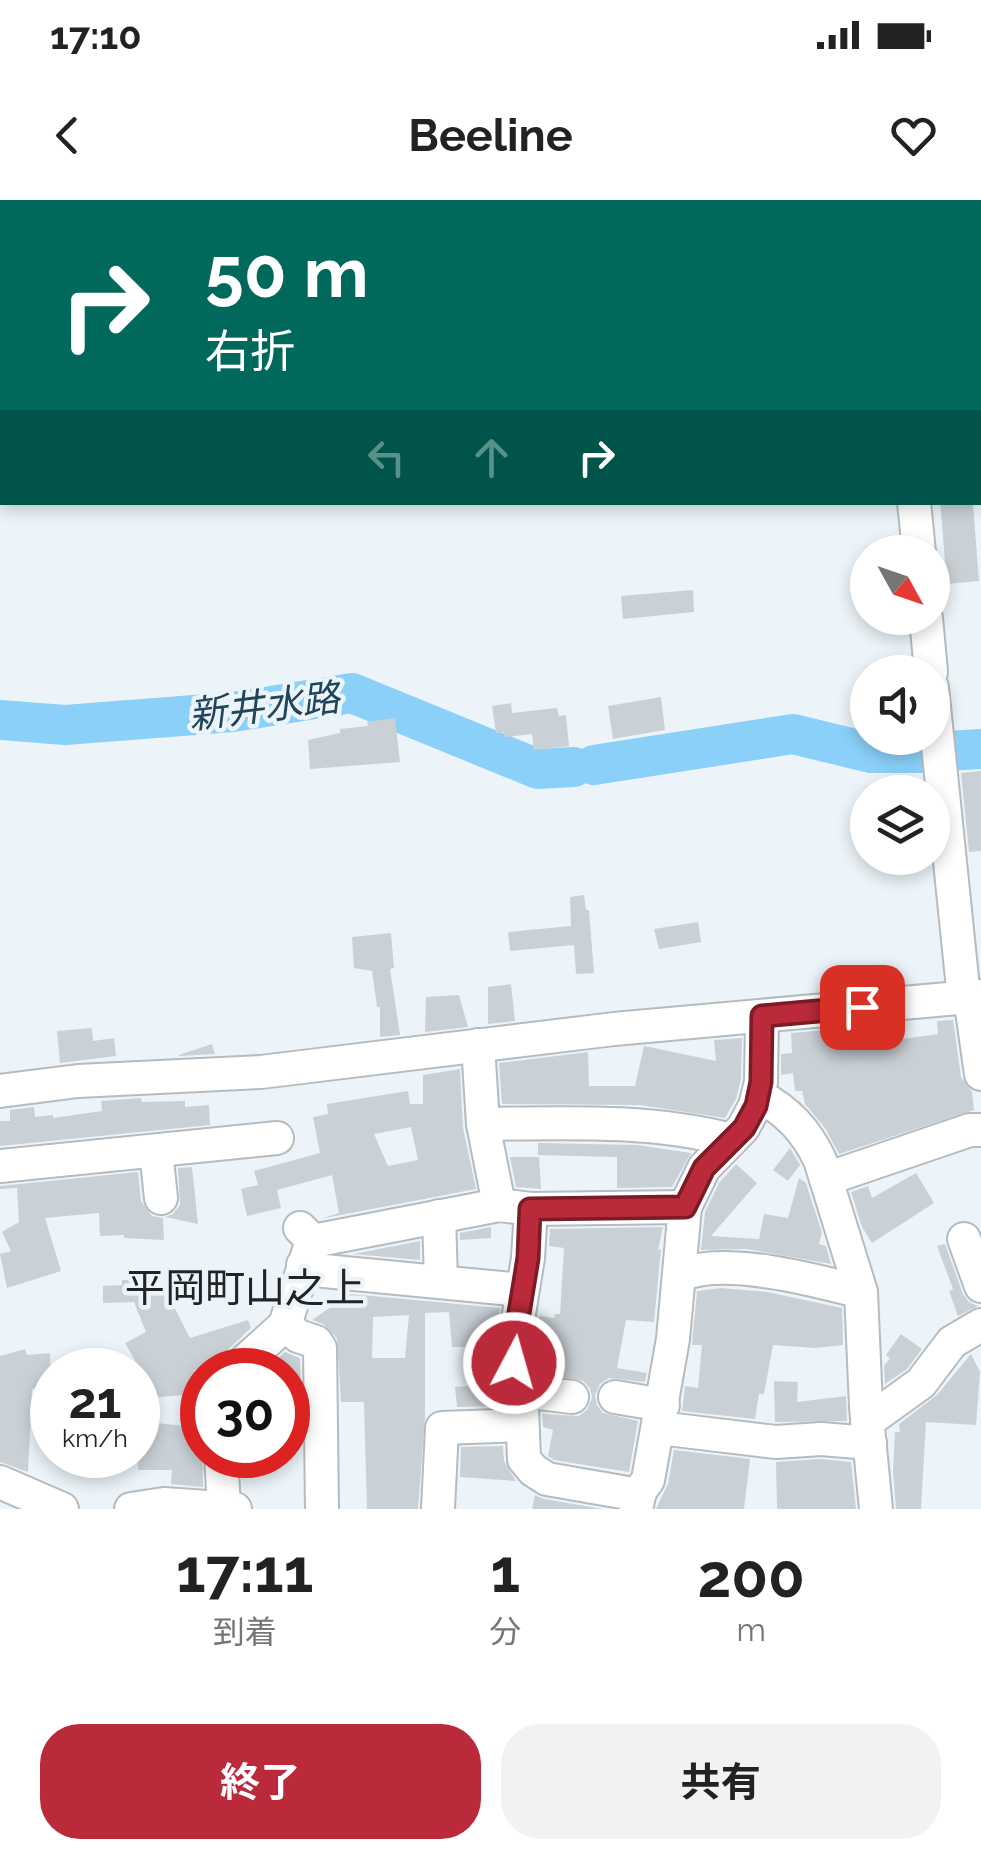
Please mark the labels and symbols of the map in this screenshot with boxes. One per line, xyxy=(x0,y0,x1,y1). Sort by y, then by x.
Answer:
north arrow xyxy=(850,535,950,635)
water label: 新井水路 xyxy=(186,674,345,738)
pin xyxy=(820,965,905,1050)
district label: 平岡町山之上 xyxy=(125,1264,365,1311)
position arrow xyxy=(462,1311,566,1415)
speed limit sign: 30 xyxy=(180,1348,310,1478)

